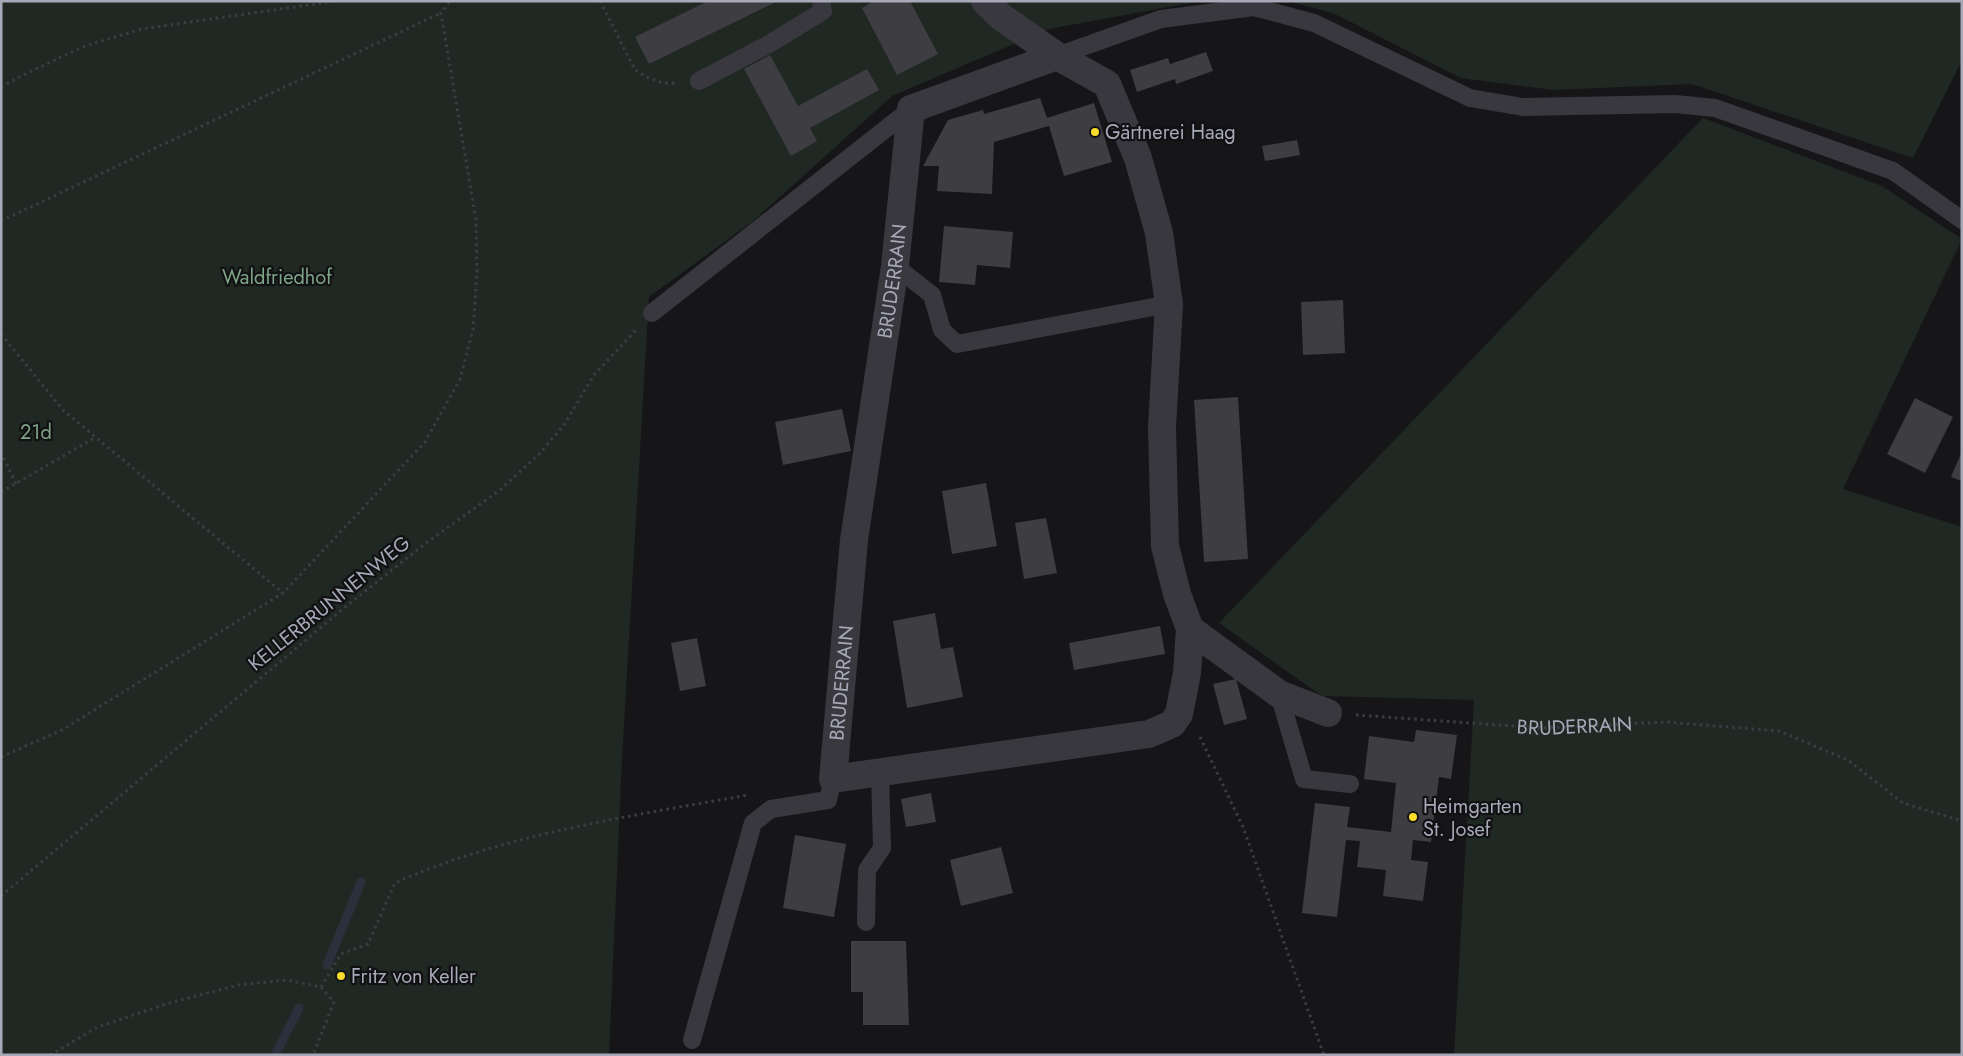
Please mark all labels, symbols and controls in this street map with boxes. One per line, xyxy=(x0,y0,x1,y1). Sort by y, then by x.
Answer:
place label: Gärtnerei Haag xyxy=(1105,118,1236,147)
marker: Gärtnerei Haag xyxy=(1089,126,1101,138)
street label: BRUDERRAIN xyxy=(870,222,914,341)
park label: Waldfriedhof xyxy=(222,263,333,292)
park label: 21d xyxy=(20,418,52,447)
street label: KELLERBRUNNENWEG xyxy=(242,529,417,678)
street label: BRUDERRAIN xyxy=(822,624,861,742)
street label: BRUDERRAIN xyxy=(1516,710,1633,743)
place label: Heimgarten St. Josef xyxy=(1423,792,1522,844)
marker: Heimgarten St. Josef xyxy=(1407,811,1419,823)
place label: Fritz von Keller xyxy=(351,962,476,991)
marker: Fritz von Keller xyxy=(335,970,347,982)

